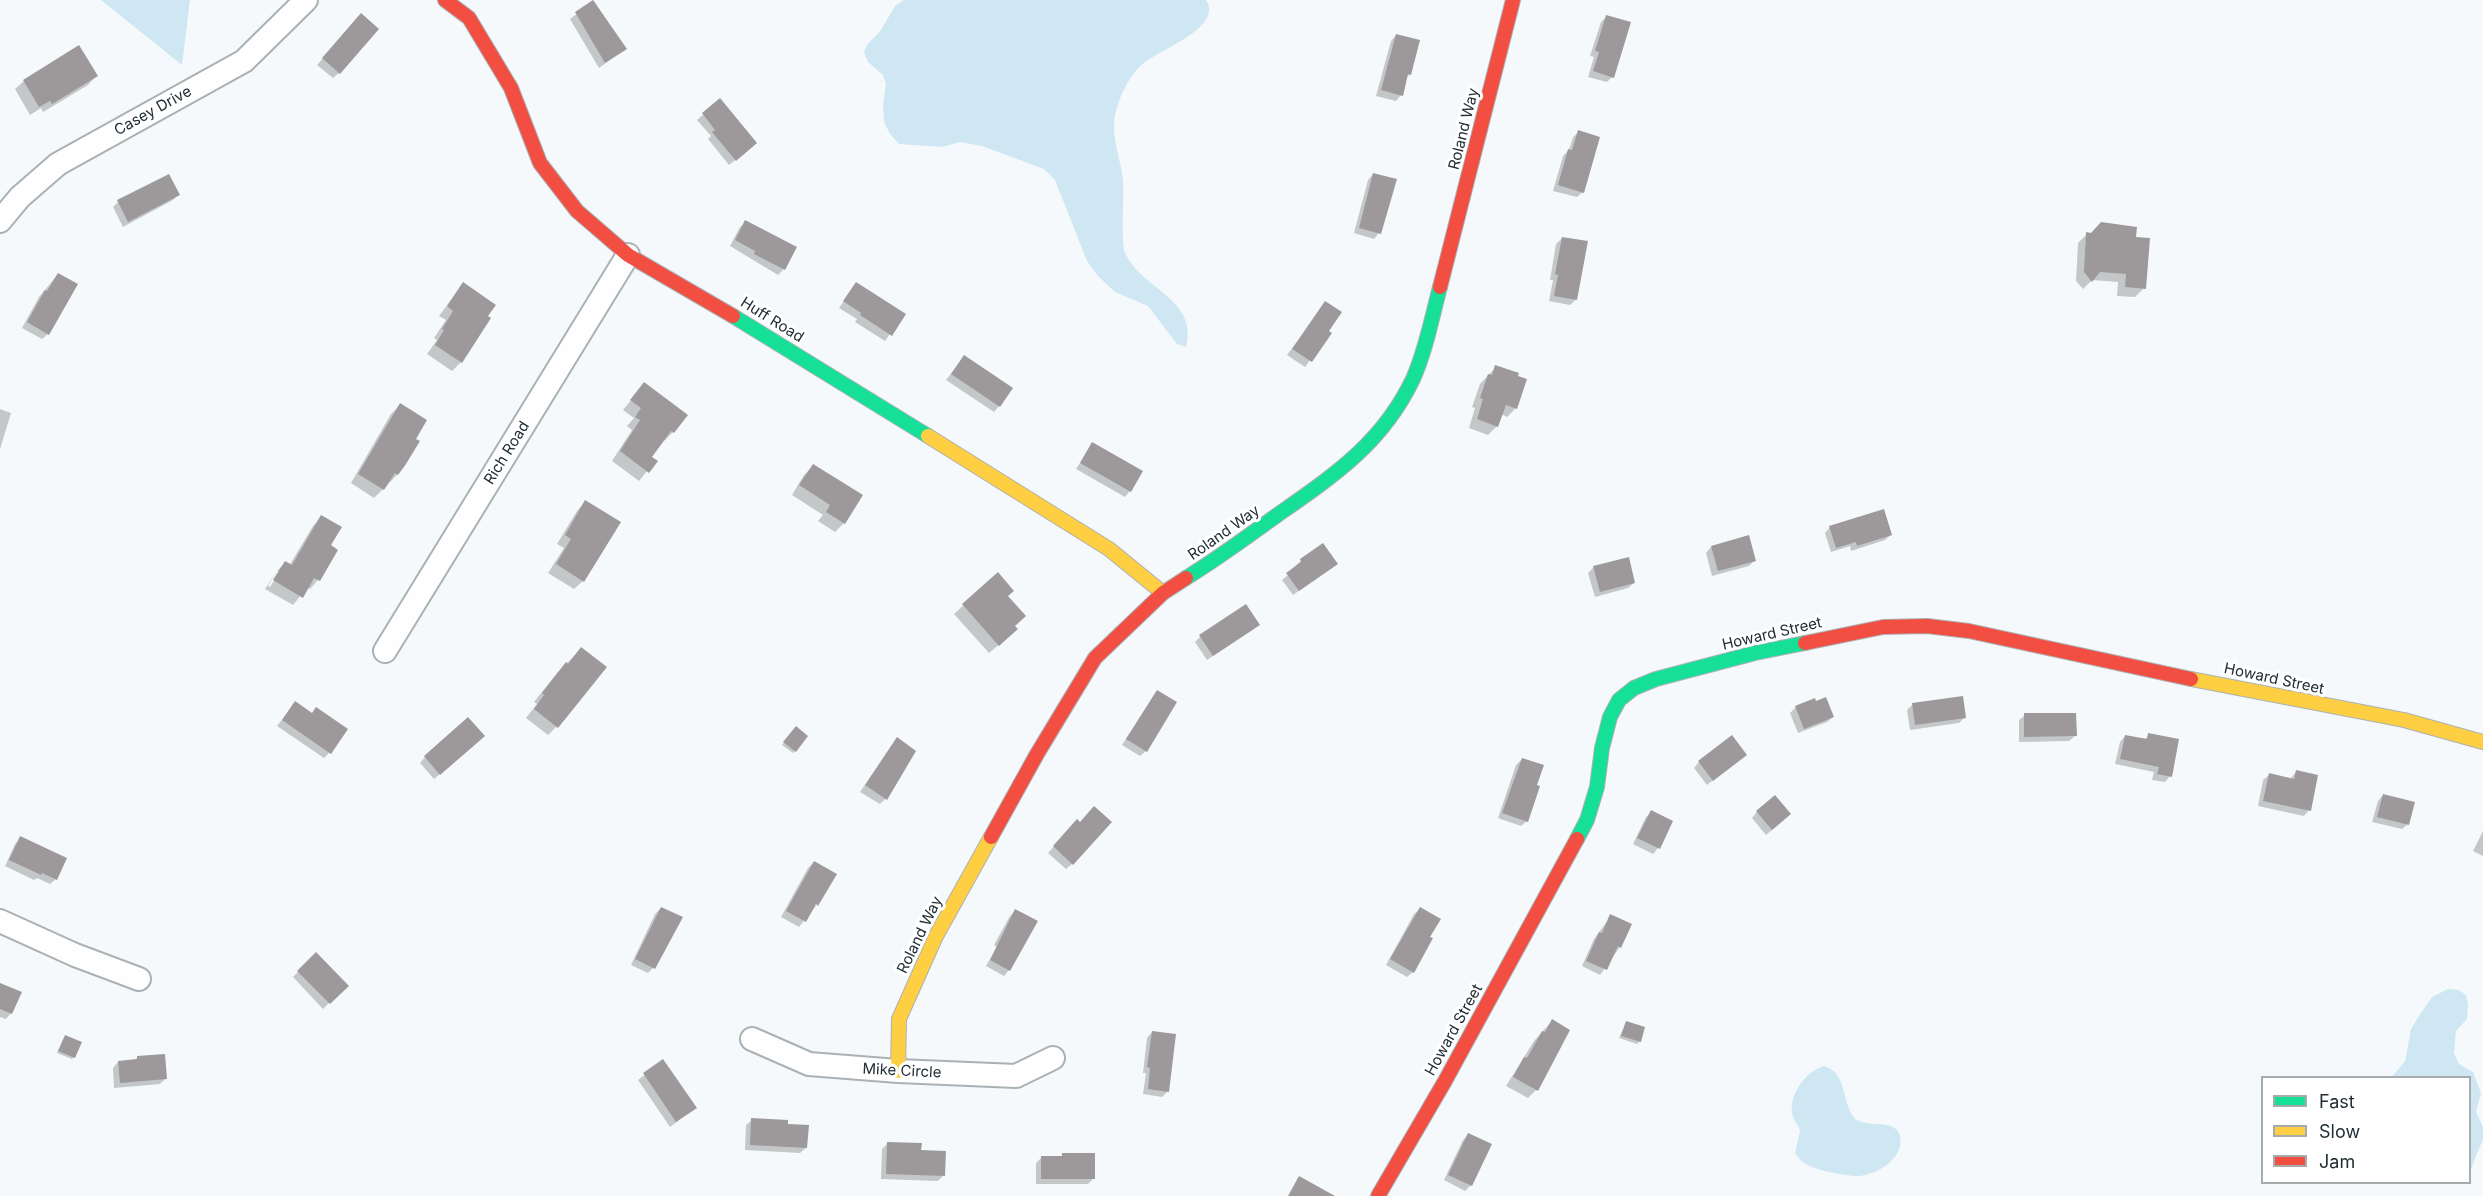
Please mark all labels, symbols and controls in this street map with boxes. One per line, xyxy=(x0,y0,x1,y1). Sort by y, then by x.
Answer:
street label: Casey Drive xyxy=(111,82,195,140)
street label: Roland Way xyxy=(1445,86,1483,172)
street label: Huff Road xyxy=(737,294,807,346)
street label: Rich Road xyxy=(481,418,533,488)
street label: Roland Way xyxy=(1185,502,1263,564)
street label: Howard Street xyxy=(1720,614,1824,654)
street label: Howard Street xyxy=(2222,660,2326,698)
street label: Roland Way xyxy=(894,894,946,976)
street label: Howard Street xyxy=(1421,981,1487,1079)
street label: Mike Circle xyxy=(862,1060,942,1082)
legend xyxy=(2261,1076,2471,1184)
text: Fast xyxy=(2319,1091,2355,1112)
text: Slow xyxy=(2319,1121,2360,1142)
text: Jam xyxy=(2319,1151,2355,1172)

